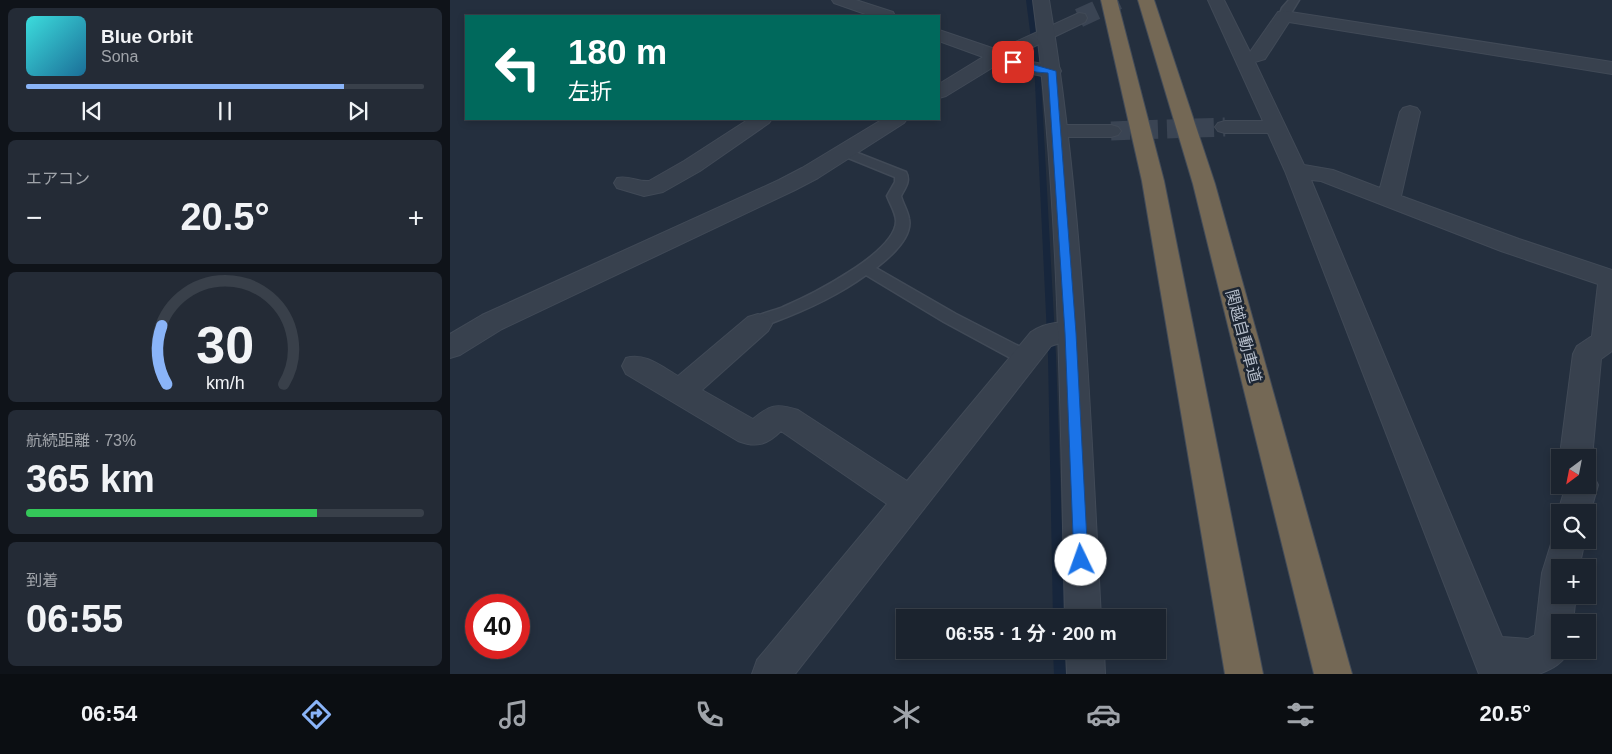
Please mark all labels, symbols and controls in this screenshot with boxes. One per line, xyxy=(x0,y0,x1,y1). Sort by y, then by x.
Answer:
text: Blue Orbit xyxy=(101,26,193,47)
text: 180 m xyxy=(568,32,667,71)
icon: left xyxy=(485,35,550,100)
pin xyxy=(992,41,1034,83)
text: Sona xyxy=(101,48,138,65)
icon: arrive xyxy=(999,48,1027,76)
text: 左折 xyxy=(568,79,612,104)
icon: previous xyxy=(78,97,106,125)
icon: pause xyxy=(211,97,239,125)
icon: next xyxy=(344,97,372,125)
text: エアコン xyxy=(26,170,90,187)
text: 20.5° xyxy=(180,196,270,238)
text: − xyxy=(26,202,42,233)
text: + xyxy=(408,202,424,233)
street label: 関越自動車道 xyxy=(1223,288,1264,385)
text: 30 xyxy=(196,316,254,374)
text: km/h xyxy=(206,373,244,393)
text: 航続距離 · 73% xyxy=(26,432,136,449)
north arrow xyxy=(1551,449,1596,494)
map controls xyxy=(1551,449,1596,659)
text: 365 km xyxy=(26,458,155,500)
button: search xyxy=(1551,504,1596,549)
position arrow xyxy=(1054,533,1106,585)
button: + xyxy=(1551,559,1596,604)
text: 到着 xyxy=(26,572,58,589)
speed limit sign: 40 xyxy=(465,594,530,659)
text: 06:55 xyxy=(26,598,123,640)
button: − xyxy=(1551,614,1596,659)
text: 06:55 · 1 分 · 200 m xyxy=(945,623,1117,644)
icon: directions xyxy=(299,697,334,732)
icon: music xyxy=(496,697,531,732)
icon: phone xyxy=(692,697,727,732)
icon: climate xyxy=(889,697,924,732)
icon: car xyxy=(1086,697,1121,732)
icon: filters xyxy=(1283,697,1318,732)
text: 06:54 xyxy=(81,701,137,726)
text: 20.5° xyxy=(1479,701,1531,726)

